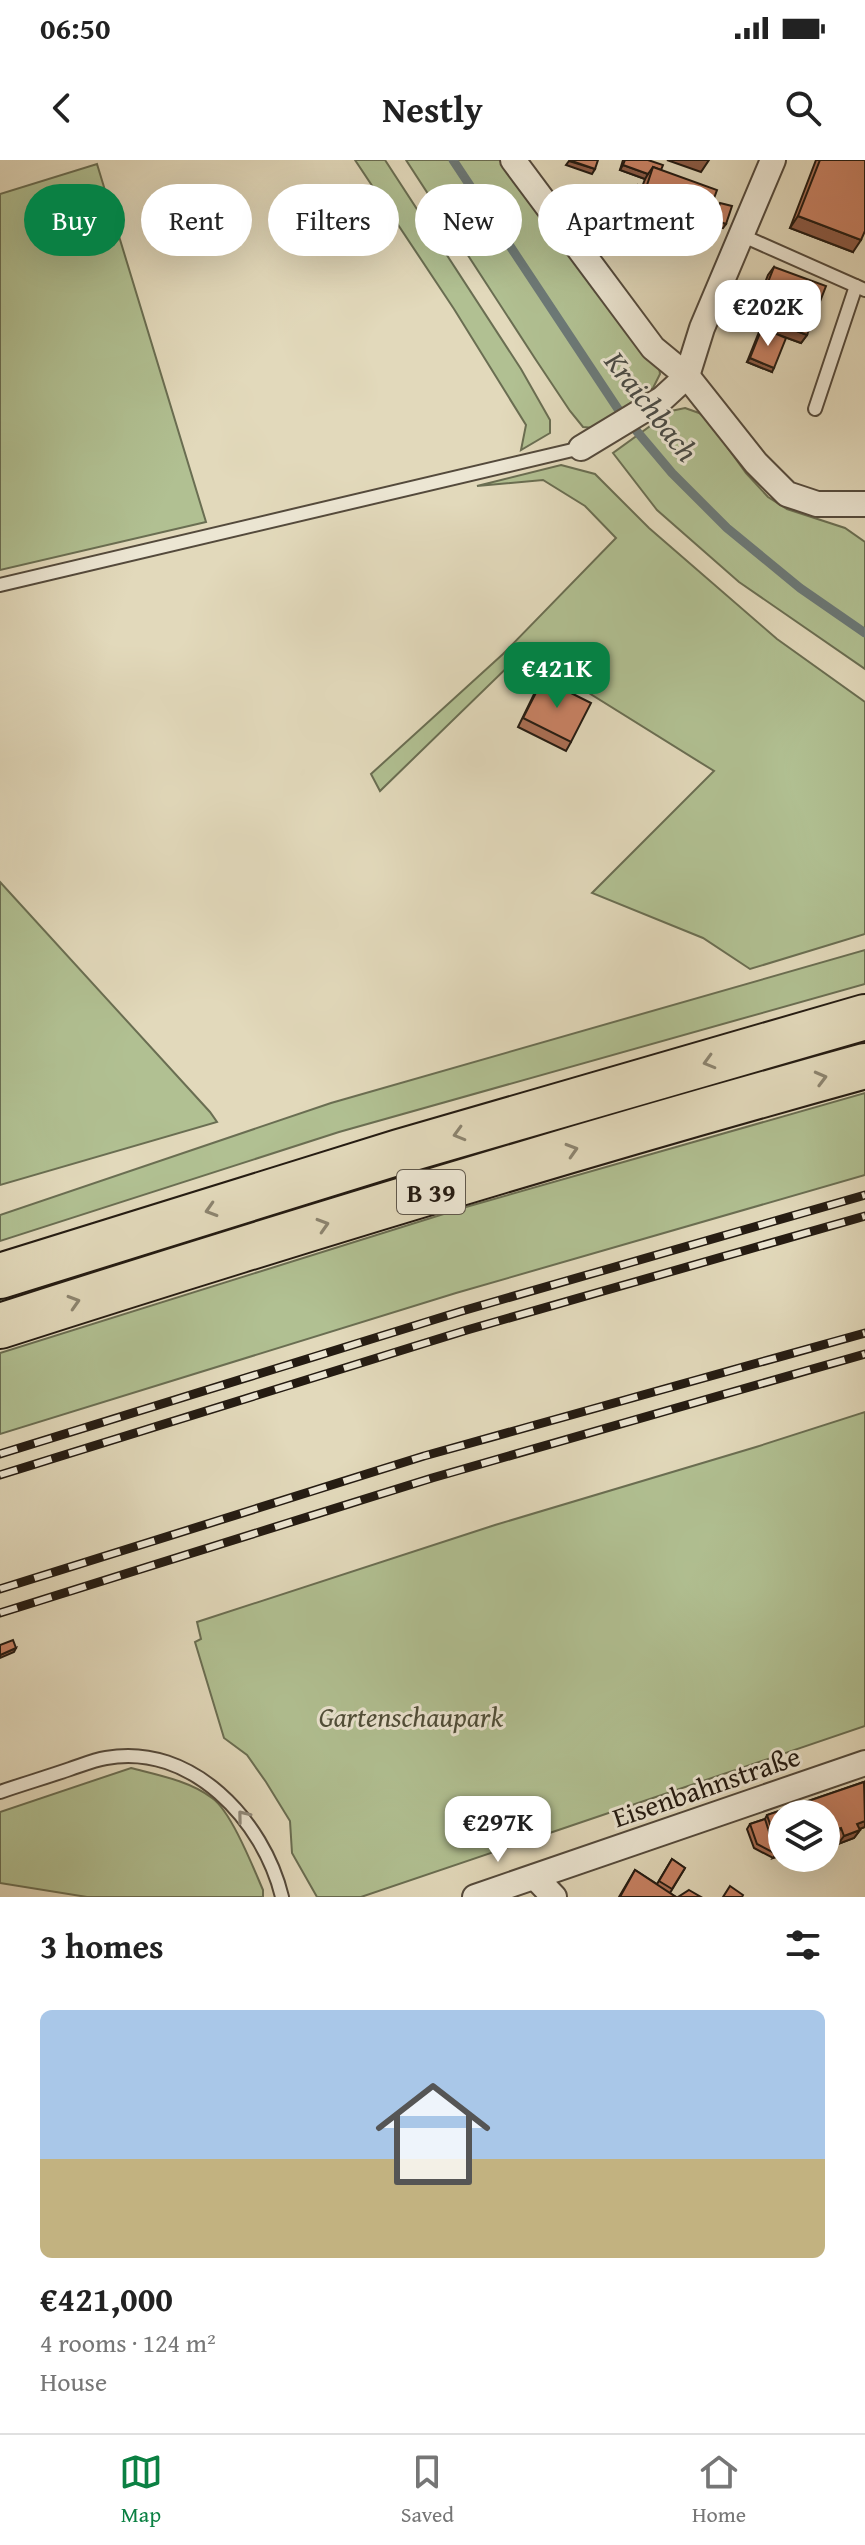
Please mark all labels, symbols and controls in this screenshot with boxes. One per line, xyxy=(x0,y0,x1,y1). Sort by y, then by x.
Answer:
text: 06:50 xyxy=(40,6,111,50)
text: Nestly xyxy=(382,82,483,135)
icon: back xyxy=(40,86,84,130)
icon: search xyxy=(781,86,825,130)
chip: Buy xyxy=(24,184,125,256)
chip: Rent xyxy=(141,184,252,256)
chip: Filters xyxy=(268,184,399,256)
chip: New xyxy=(415,184,522,256)
chip: Apartment xyxy=(538,184,723,256)
pin: €202K xyxy=(712,280,824,348)
text: €202K xyxy=(733,286,803,325)
water label: Kraichbach xyxy=(594,340,709,471)
pin: €421K xyxy=(501,642,613,710)
text: €421K xyxy=(522,648,592,687)
one-way arrow xyxy=(703,1053,717,1069)
one-way arrow xyxy=(814,1071,828,1087)
one-way arrow xyxy=(453,1125,467,1141)
one-way arrow xyxy=(564,1143,578,1159)
road number: B 39 xyxy=(397,1170,465,1214)
one-way arrow xyxy=(204,1201,218,1217)
one-way arrow xyxy=(315,1218,329,1234)
one-way arrow xyxy=(67,1295,81,1311)
park label: Gartenschaupark xyxy=(319,1696,503,1737)
street label: Eisenbahnstraße xyxy=(607,1735,805,1837)
pin: €297K xyxy=(442,1796,554,1864)
map controls xyxy=(768,1800,840,1872)
button: layers xyxy=(768,1800,840,1872)
text: €297K xyxy=(463,1802,533,1841)
one-way arrow xyxy=(238,1810,252,1825)
text: 3 homes xyxy=(40,1921,164,1970)
icon: filters xyxy=(781,1923,825,1967)
icon: home xyxy=(361,2062,505,2206)
text: €421,000 xyxy=(40,2274,173,2323)
text: 4 rooms · 124 m² xyxy=(40,2323,216,2362)
text: House xyxy=(40,2362,107,2401)
tab: Map xyxy=(119,2450,163,2530)
tab: Saved xyxy=(401,2450,454,2530)
tab: Home xyxy=(692,2450,746,2530)

